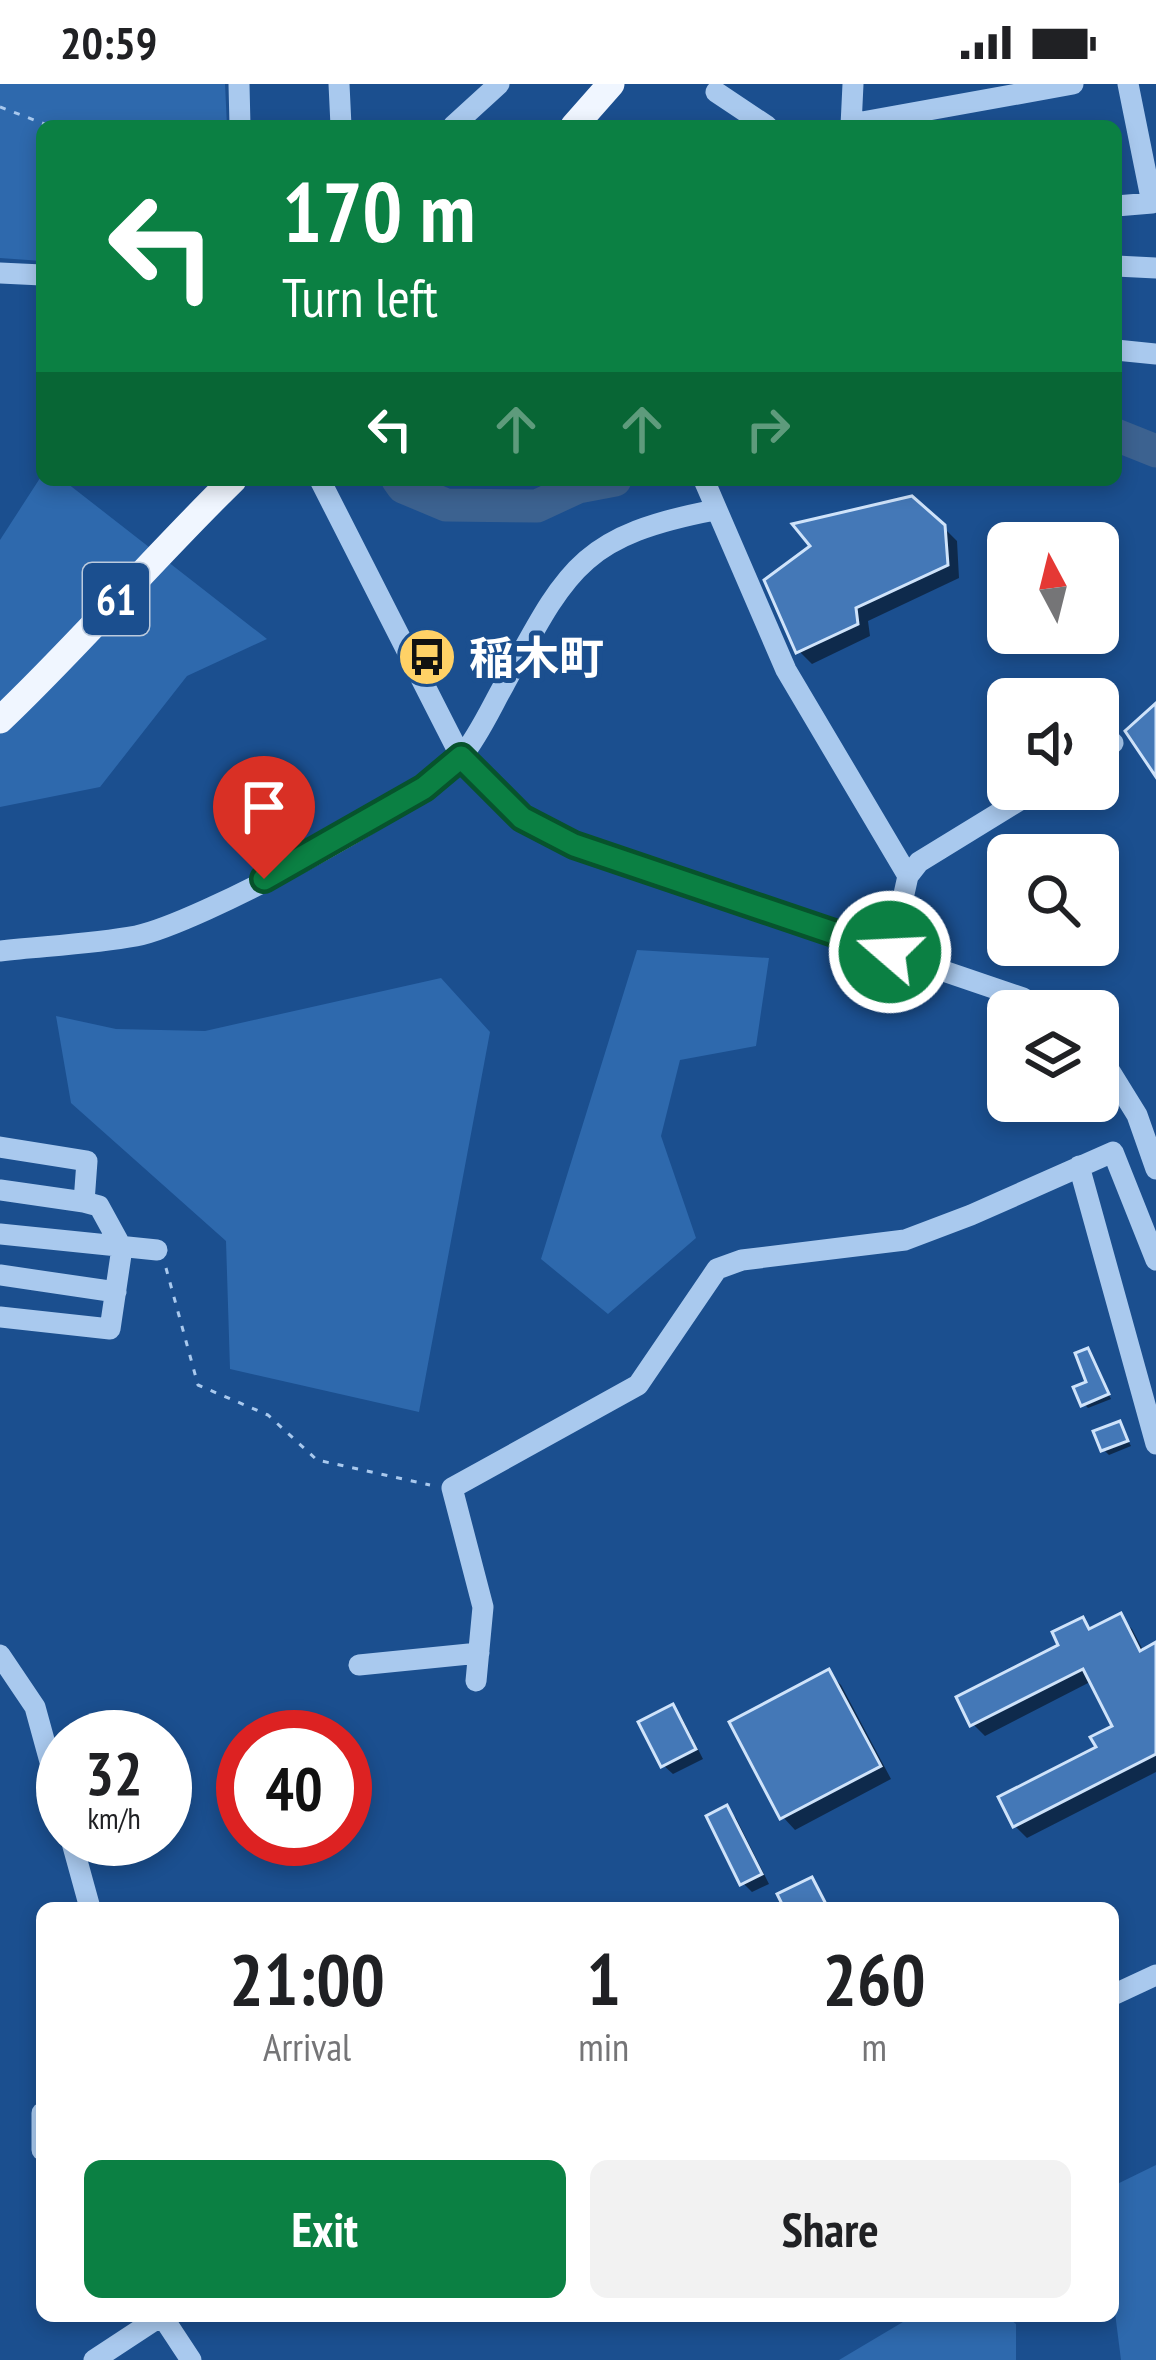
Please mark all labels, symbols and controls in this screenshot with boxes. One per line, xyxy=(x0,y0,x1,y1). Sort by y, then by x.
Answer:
text: 20:59 xyxy=(60,13,157,71)
text: 170 m xyxy=(282,156,475,265)
icon: left xyxy=(84,168,240,324)
text: Turn left xyxy=(282,262,438,332)
icon: left xyxy=(357,396,423,462)
icon: ahead xyxy=(483,396,549,462)
icon: ahead xyxy=(609,396,675,462)
icon: right xyxy=(735,396,801,462)
north arrow xyxy=(987,522,1119,654)
map controls xyxy=(987,522,1119,1122)
road number: 61 xyxy=(83,563,149,635)
bus stop icon: 稲木町 xyxy=(396,626,458,688)
place label: 稲木町 xyxy=(469,628,604,686)
button: sound xyxy=(987,678,1119,810)
pin xyxy=(213,756,315,879)
icon: arrive xyxy=(231,774,297,840)
button: search xyxy=(987,834,1119,966)
position arrow xyxy=(827,889,953,1015)
button: layers xyxy=(987,990,1119,1122)
speed limit sign: 40 xyxy=(216,1710,372,1866)
text: 32 xyxy=(85,1734,143,1812)
text: km/h xyxy=(87,1798,141,1837)
text: 21:00 xyxy=(229,1932,385,2025)
text: 1 xyxy=(587,1932,621,2025)
text: 260 xyxy=(822,1932,926,2025)
text: Arrival xyxy=(263,2021,351,2072)
text: min xyxy=(578,2021,629,2072)
text: m xyxy=(861,2021,887,2072)
button: Exit xyxy=(84,2160,566,2298)
button: Share xyxy=(590,2160,1071,2298)

